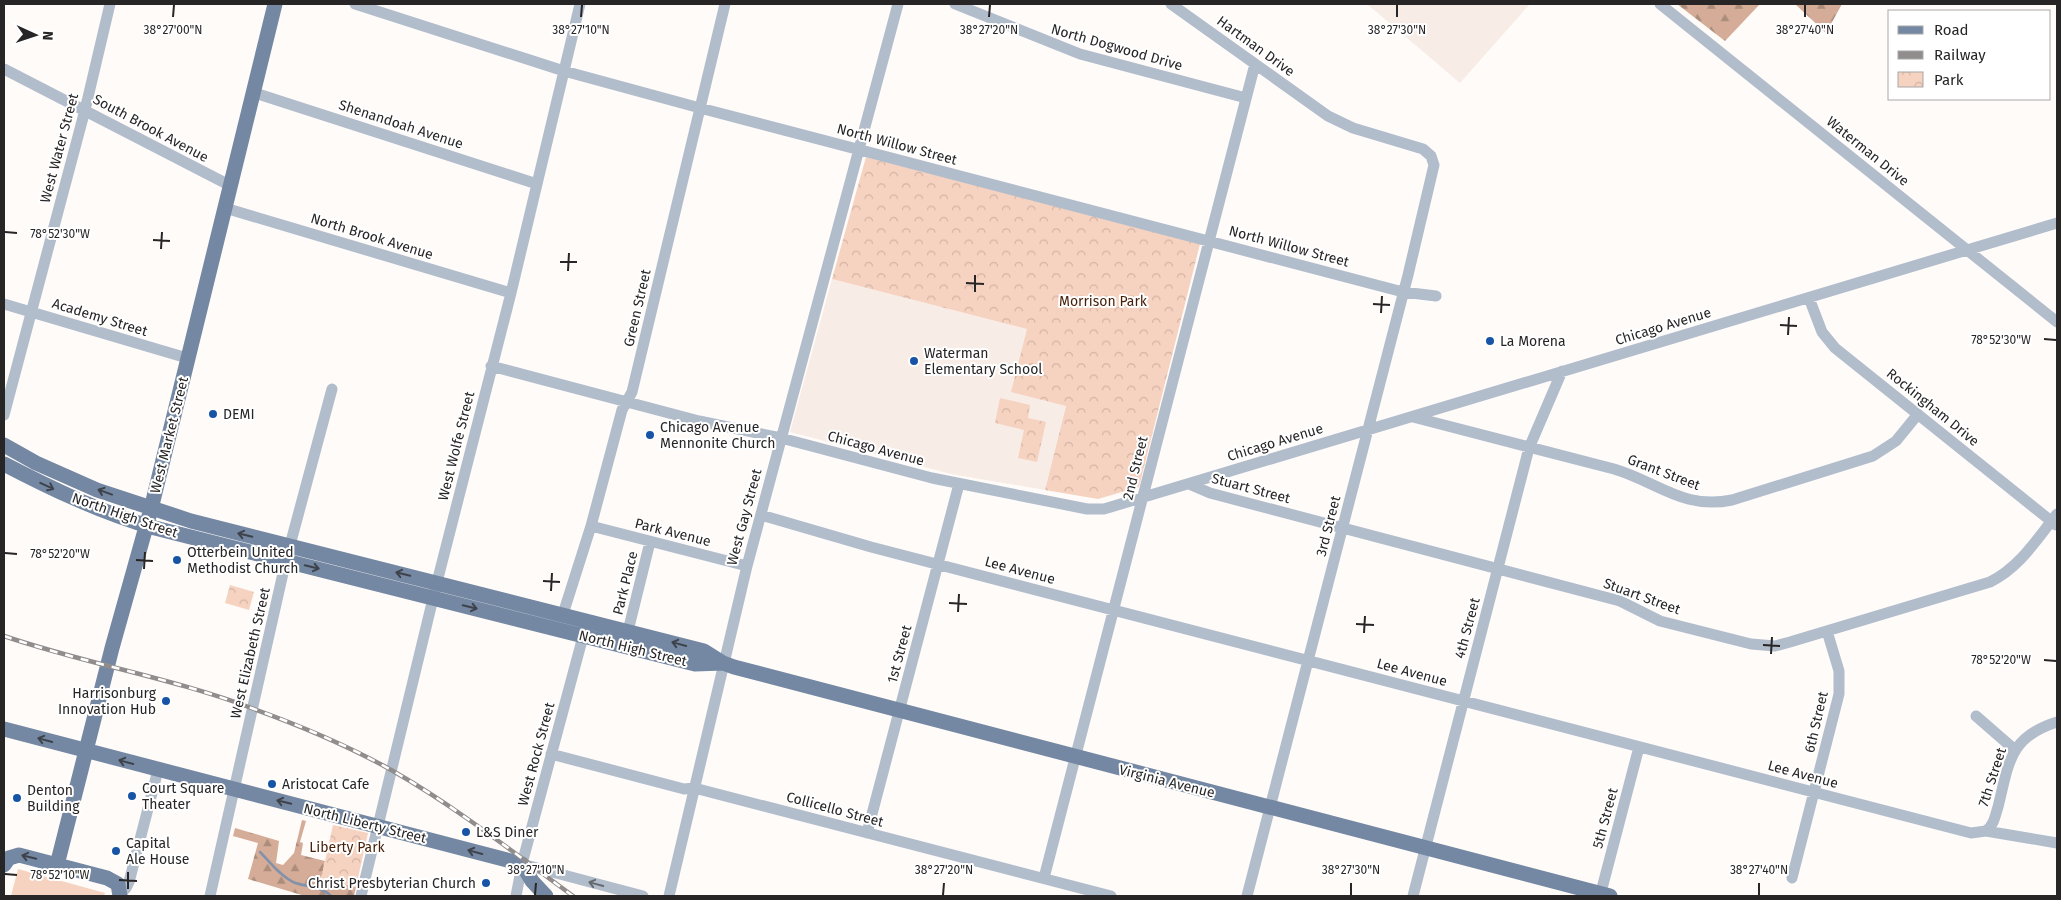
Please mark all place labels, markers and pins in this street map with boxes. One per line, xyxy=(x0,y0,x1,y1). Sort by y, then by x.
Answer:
place label: La Morena xyxy=(1500,333,1566,350)
marker: La Morena xyxy=(1484,335,1496,347)
place label: Waterman Elementary School xyxy=(924,345,1042,378)
marker: Waterman Elementary School xyxy=(908,355,920,367)
place label: DEMI xyxy=(223,406,255,423)
marker: DEMI xyxy=(207,408,219,420)
place label: Chicago Avenue Mennonite Church xyxy=(660,419,775,452)
marker: Chicago Avenue Mennonite Church xyxy=(644,429,656,441)
place label: Otterbein United Methodist Church xyxy=(187,544,299,577)
marker: Otterbein United Methodist Church xyxy=(171,554,183,566)
place label: Harrisonburg Innovation Hub xyxy=(58,685,157,718)
marker: Harrisonburg Innovation Hub xyxy=(160,695,172,707)
place label: Aristocat Cafe xyxy=(282,776,369,793)
marker: Aristocat Cafe xyxy=(266,778,278,790)
place label: Court Square Theater xyxy=(142,780,224,813)
place label: Denton Building xyxy=(27,782,80,815)
marker: Court Square Theater xyxy=(126,790,138,802)
marker: Denton Building xyxy=(11,792,23,804)
place label: L&S Diner xyxy=(476,824,539,841)
marker: L&S Diner xyxy=(460,826,472,838)
place label: Capital Ale House xyxy=(126,835,189,868)
marker: Capital Ale House xyxy=(110,845,122,857)
place label: Christ Presbyterian Church xyxy=(308,875,476,892)
marker: Christ Presbyterian Church xyxy=(480,877,492,889)

